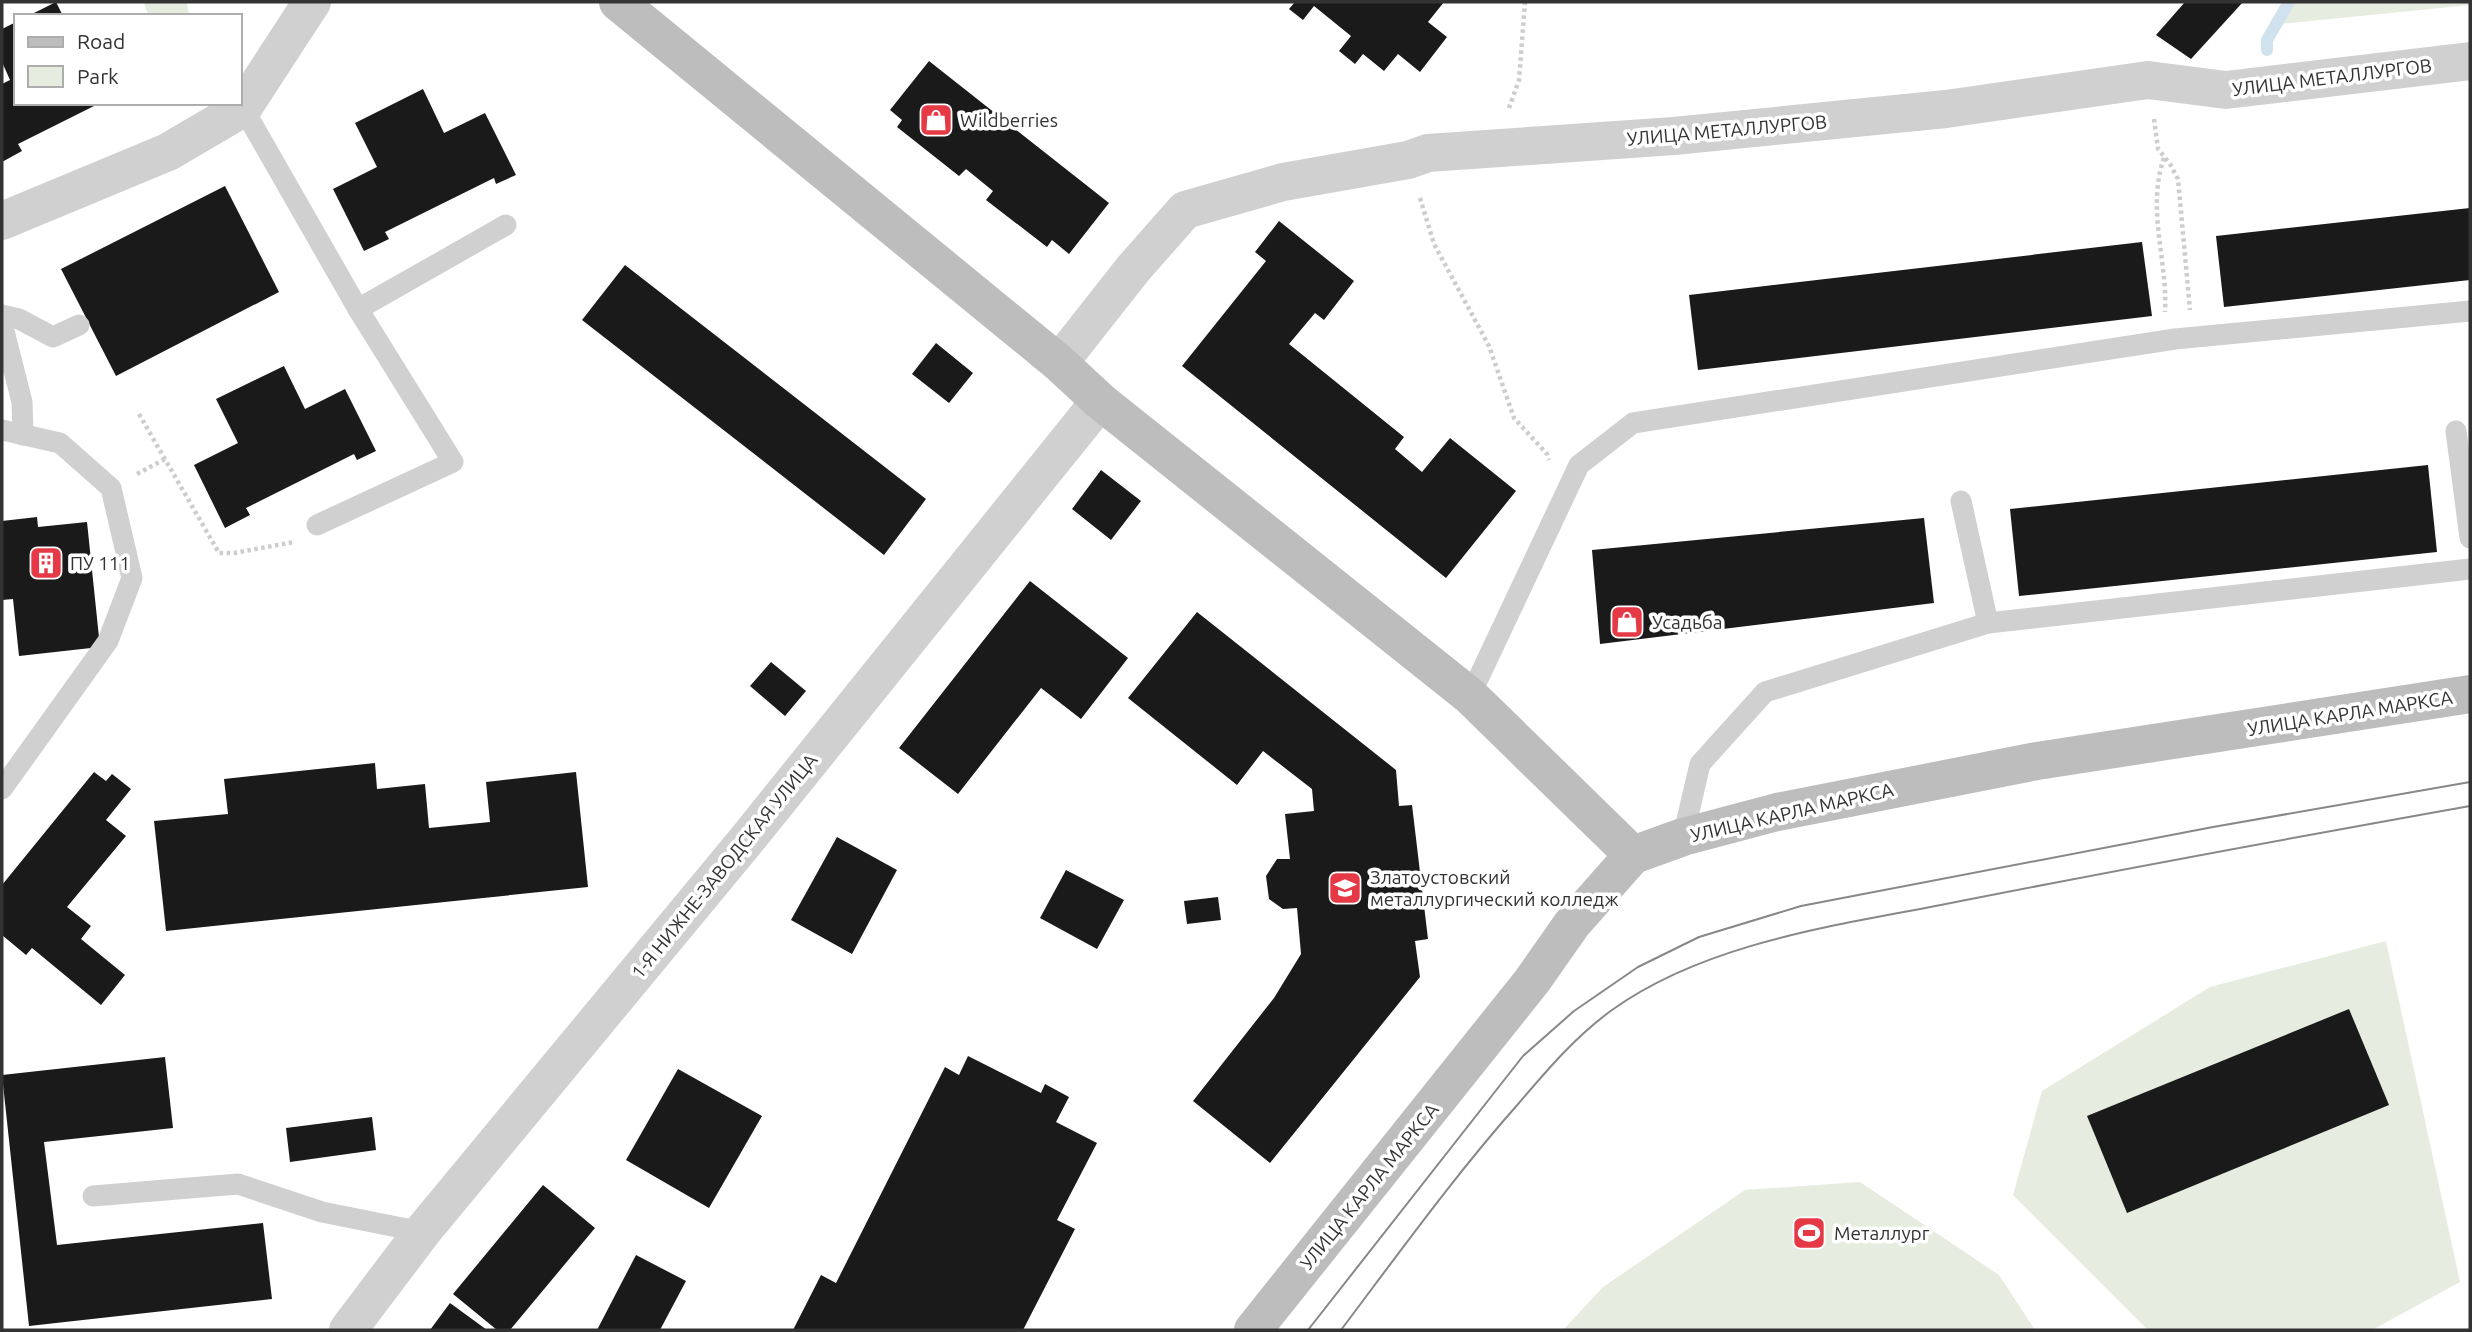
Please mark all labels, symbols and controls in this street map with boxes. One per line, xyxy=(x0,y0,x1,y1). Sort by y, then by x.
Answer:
legend xyxy=(14,14,242,105)
text: Road xyxy=(77,29,125,53)
street label: УЛИЦА МЕТАЛЛУРГОВ xyxy=(2231,54,2433,100)
text: Park xyxy=(77,64,119,88)
shop icon: Wildberries xyxy=(917,101,955,139)
place label: Wildberries xyxy=(960,109,1058,131)
street label: УЛИЦА МЕТАЛЛУРГОВ xyxy=(1626,110,1828,150)
building icon: ПУ 111 xyxy=(27,544,65,582)
place label: ПУ 111 xyxy=(70,552,130,574)
shop icon: Усадьба xyxy=(1608,603,1646,641)
place label: Усадьба xyxy=(1652,611,1723,633)
street label: УЛИЦА КАРЛА МАРКСА xyxy=(2246,686,2455,740)
street label: 1-Я НИЖНЕ-ЗАВОДСКАЯ УЛИЦА xyxy=(626,749,822,983)
street label: УЛИЦА КАРЛА МАРКСА xyxy=(1688,778,1896,846)
place label: Златоустовский металлургический колледж xyxy=(1370,866,1619,910)
school or university icon: Златоустовский металлургический колледж xyxy=(1326,869,1364,907)
street label: УЛИЦА КАРЛА МАРКСА xyxy=(1295,1098,1443,1274)
sports icon: Металлург xyxy=(1790,1214,1828,1252)
place label: Металлург xyxy=(1834,1222,1930,1244)

